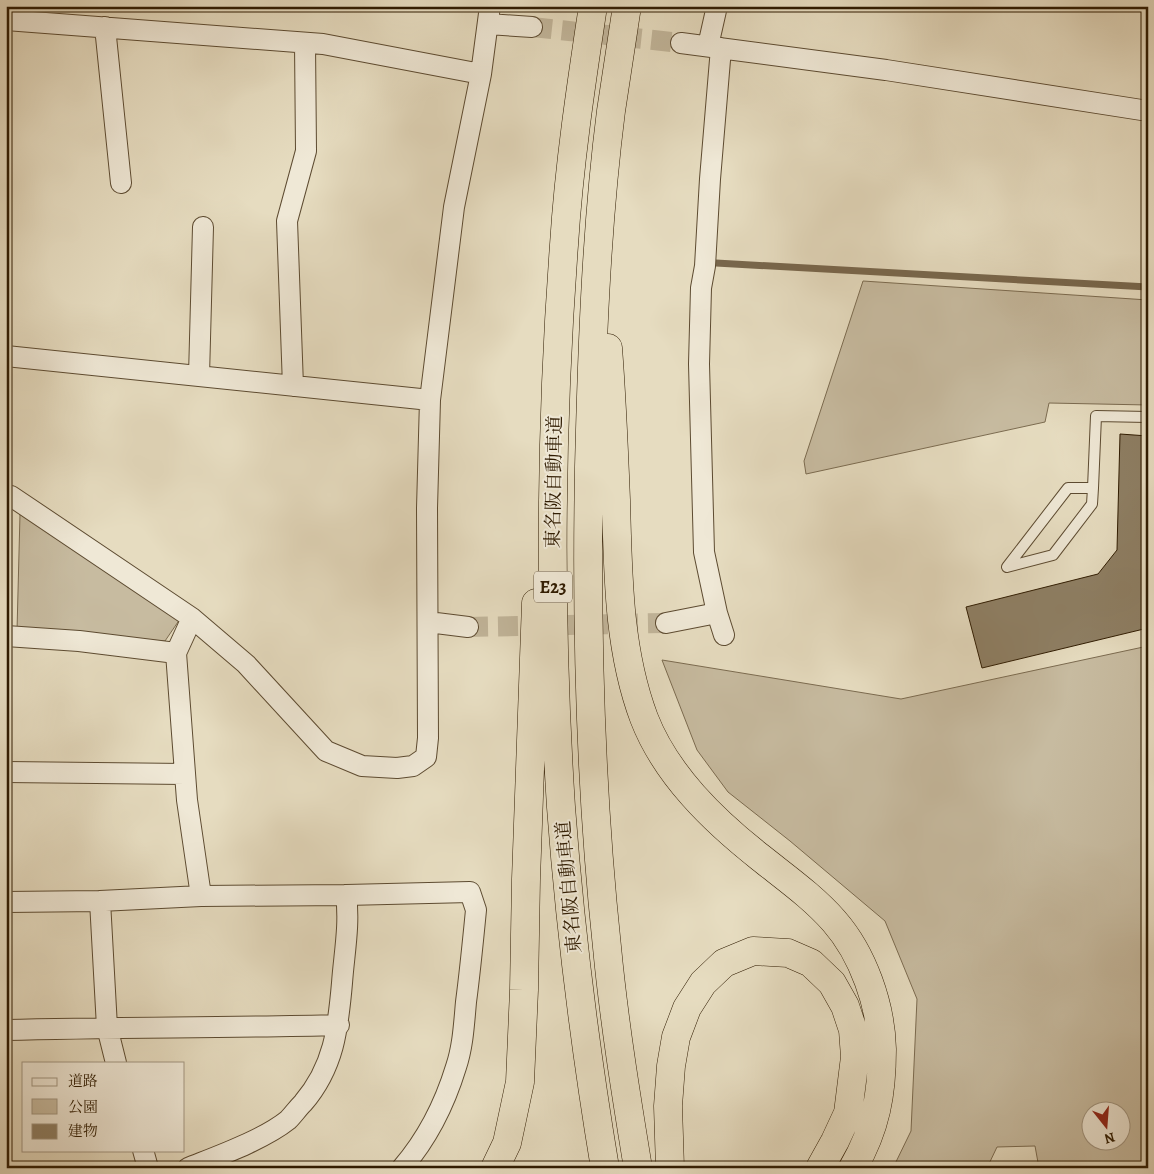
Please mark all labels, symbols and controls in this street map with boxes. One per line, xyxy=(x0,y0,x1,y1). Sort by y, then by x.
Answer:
street label: 東名阪自動車道 xyxy=(540,415,568,549)
road number: E23 xyxy=(534,572,572,602)
street label: 東名阪自動車道 xyxy=(550,820,588,954)
legend xyxy=(22,1062,185,1152)
text: 道路 xyxy=(68,1071,98,1091)
text: 公園 xyxy=(68,1097,98,1117)
north arrow xyxy=(1082,1102,1132,1152)
text: 建物 xyxy=(68,1121,98,1141)
text: N xyxy=(1102,1127,1117,1149)

